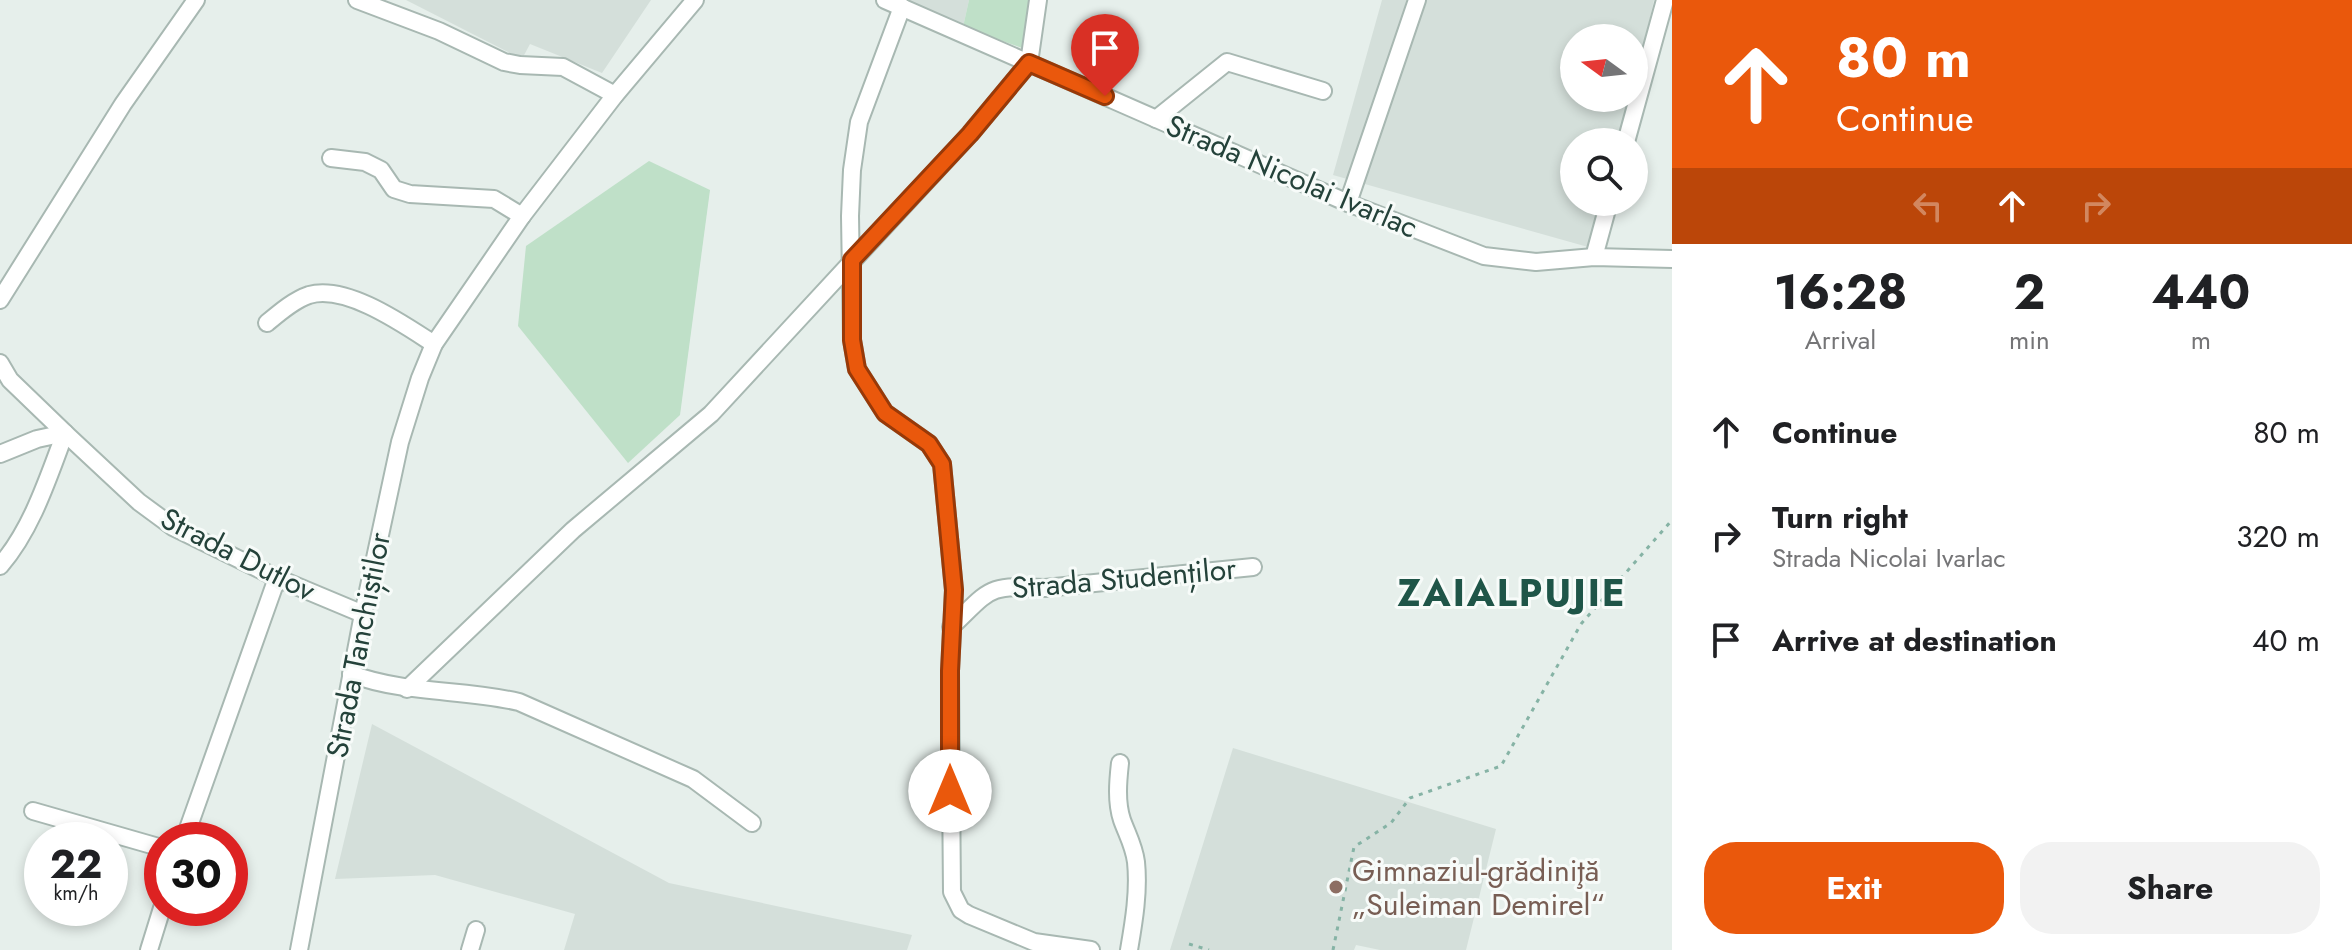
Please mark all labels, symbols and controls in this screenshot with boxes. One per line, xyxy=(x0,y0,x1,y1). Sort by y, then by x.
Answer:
pin xyxy=(1071,14.0,1139,96)
text: 80 m xyxy=(1836,17,1971,98)
north arrow xyxy=(1560,24,1648,112)
map controls xyxy=(1560,24,1648,216)
icon: arrive xyxy=(1083,26,1127,70)
icon: ahead xyxy=(1704,32,1808,136)
text: Continue xyxy=(1836,92,1974,144)
street label: Strada Nicolai Ivarlac xyxy=(1159,104,1425,248)
button: search xyxy=(1560,128,1648,216)
icon: left xyxy=(1906,184,1950,228)
icon: ahead xyxy=(1990,184,2034,228)
icon: right xyxy=(2074,184,2118,228)
text: 16:28 xyxy=(1774,258,1907,327)
text: 2 xyxy=(2014,258,2045,327)
text: 440 xyxy=(2151,258,2250,327)
text: Arrival xyxy=(1805,321,1876,359)
text: min xyxy=(2009,321,2050,359)
text: m xyxy=(2191,321,2211,359)
icon: ahead xyxy=(1704,410,1748,454)
text: Continue xyxy=(1772,411,1898,454)
text: 80 m xyxy=(2253,411,2320,454)
text: Turn right xyxy=(1772,496,1908,539)
street label: Strada Dutlov xyxy=(153,497,323,612)
icon: right xyxy=(1704,514,1748,558)
text: 320 m xyxy=(2236,515,2320,558)
street label: Strada Tanchiștilor xyxy=(315,528,401,761)
text: Strada Nicolai Ivarlac xyxy=(1772,539,2006,577)
street label: Strada Studenților xyxy=(1010,547,1239,609)
district label: ZAIALPUJIE xyxy=(1397,565,1627,620)
icon: arrive xyxy=(1704,618,1748,662)
text: Arrive at destination xyxy=(1772,619,2057,662)
text: 40 m xyxy=(2252,619,2320,662)
position arrow xyxy=(908,749,992,833)
speed limit sign: 30 xyxy=(144,822,248,926)
text: 22 xyxy=(50,835,102,893)
button: Exit xyxy=(1704,842,2004,934)
button: Share xyxy=(2020,842,2320,934)
place label: Gimnaziul-grădiniţă „Suleiman Demirel“ xyxy=(1352,849,1605,926)
marker: Gimnaziul-grădiniţă „Suleiman Demirel“ xyxy=(1327,878,1345,896)
text: km/h xyxy=(53,879,99,908)

